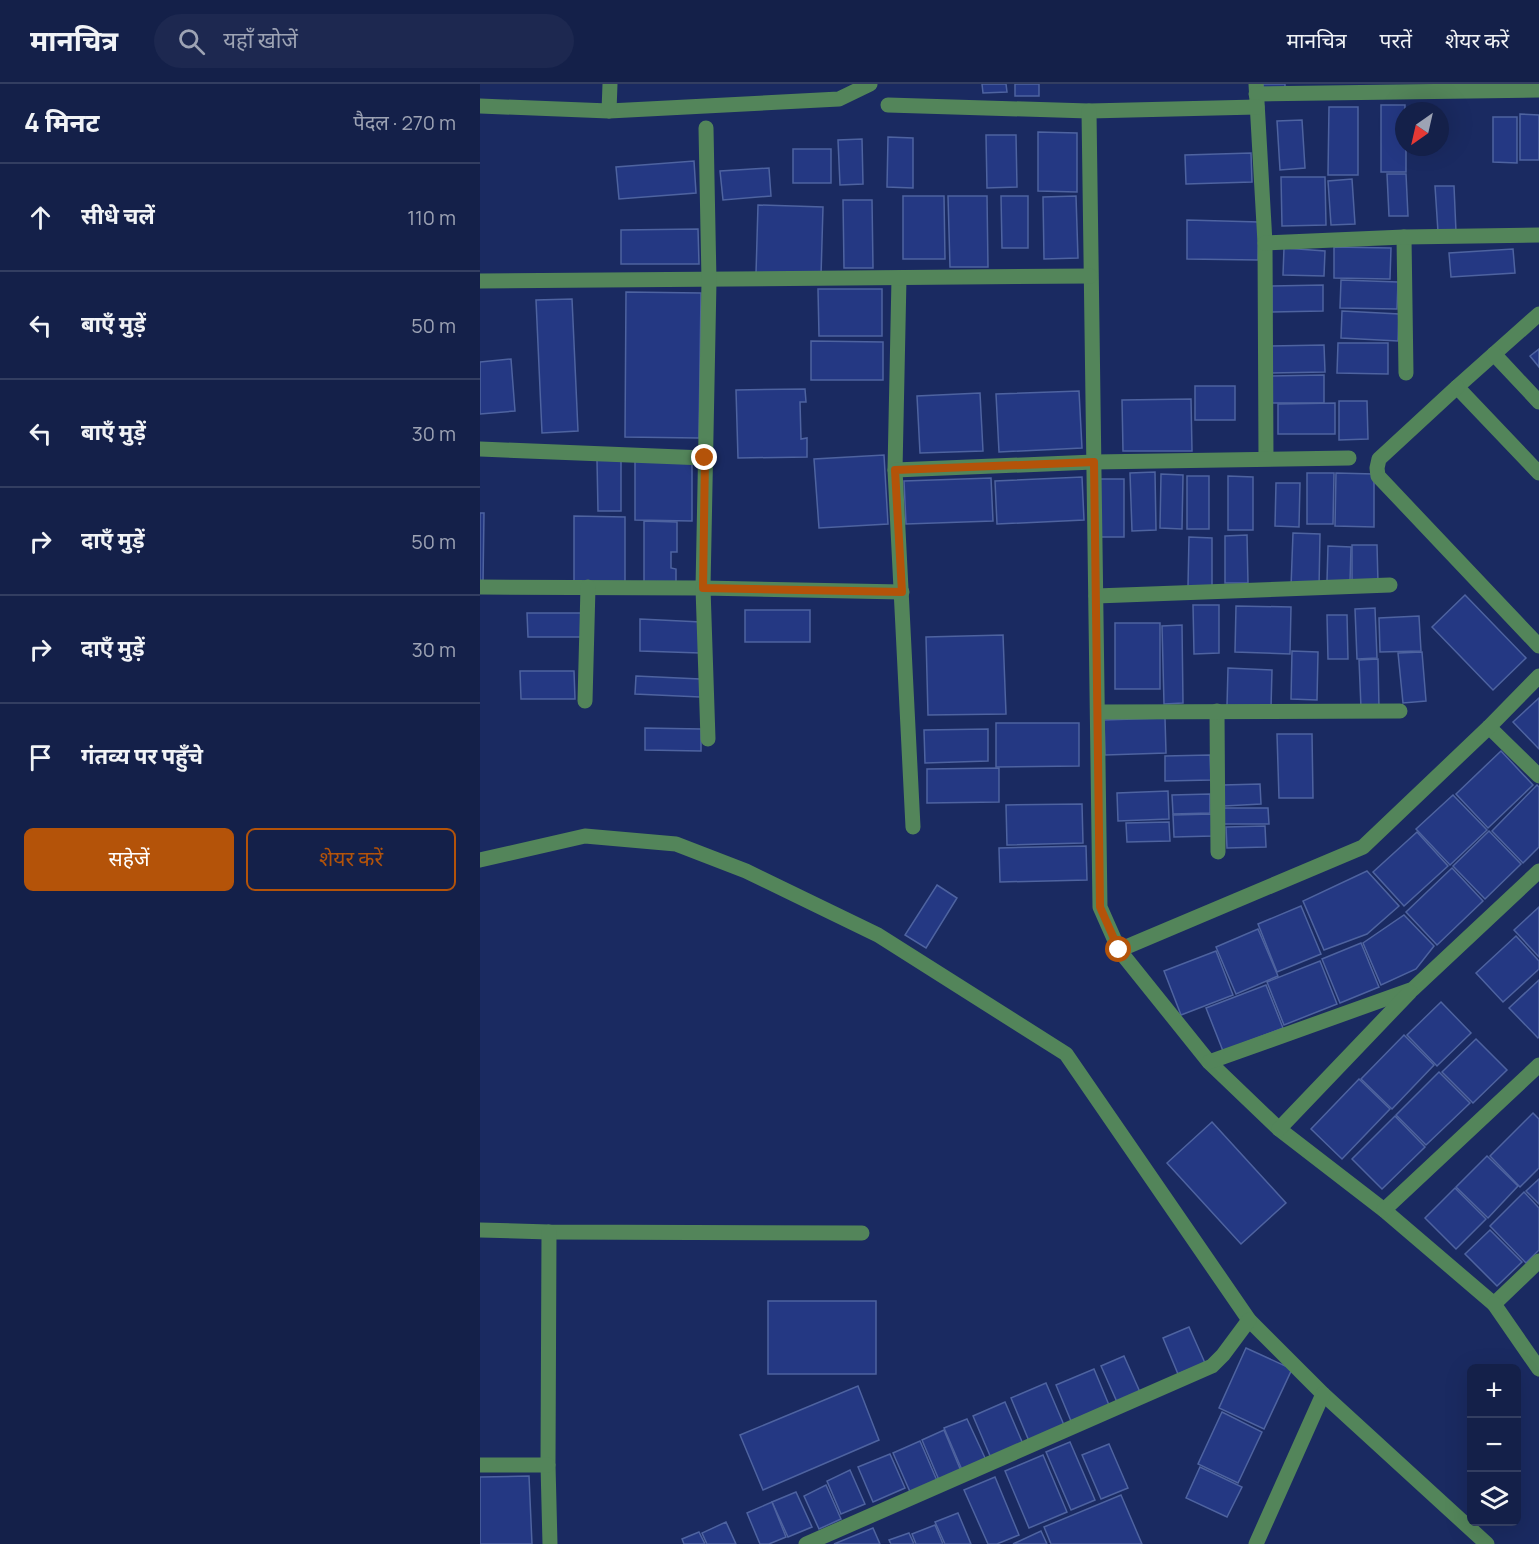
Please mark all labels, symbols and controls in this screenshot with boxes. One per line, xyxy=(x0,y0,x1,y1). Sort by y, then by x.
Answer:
search box xyxy=(154,14,574,68)
text: मानचित्र xyxy=(30,21,118,59)
icon: search xyxy=(175,25,208,58)
text: यहाँ खोजें xyxy=(223,25,298,55)
text: मानचित्र xyxy=(1287,26,1347,54)
text: परतें xyxy=(1380,26,1412,54)
text: शेयर करें xyxy=(1445,26,1509,54)
north arrow xyxy=(1395,102,1449,156)
text: 4 मिनट xyxy=(24,104,100,140)
text: पैदल · 270 m xyxy=(353,109,456,136)
icon: ahead xyxy=(24,201,57,234)
text: सीधे चलें xyxy=(81,201,155,231)
text: 110 m xyxy=(407,204,456,231)
icon: left xyxy=(24,309,57,342)
text: बाएँ मुड़ें xyxy=(81,309,146,339)
text: 50 m xyxy=(411,312,456,339)
icon: left xyxy=(24,417,57,450)
text: बाएँ मुड़ें xyxy=(81,417,146,447)
text: 30 m xyxy=(412,420,456,447)
route end xyxy=(691,444,717,470)
icon: right xyxy=(24,525,57,558)
text: दाएँ मुड़ें xyxy=(81,525,144,555)
text: 50 m xyxy=(411,528,456,555)
icon: right xyxy=(24,633,57,666)
text: दाएँ मुड़ें xyxy=(81,633,144,663)
text: 30 m xyxy=(412,636,456,663)
icon: arrive xyxy=(24,741,57,774)
text: गंतव्य पर पहुँचे xyxy=(81,741,203,771)
button: सहेजें xyxy=(24,828,234,891)
button: शेयर करें xyxy=(246,828,456,891)
route start xyxy=(1105,936,1131,962)
map controls xyxy=(1467,1364,1521,1526)
button: + xyxy=(1467,1364,1521,1418)
button: − xyxy=(1467,1418,1521,1472)
button: layers xyxy=(1467,1472,1521,1526)

